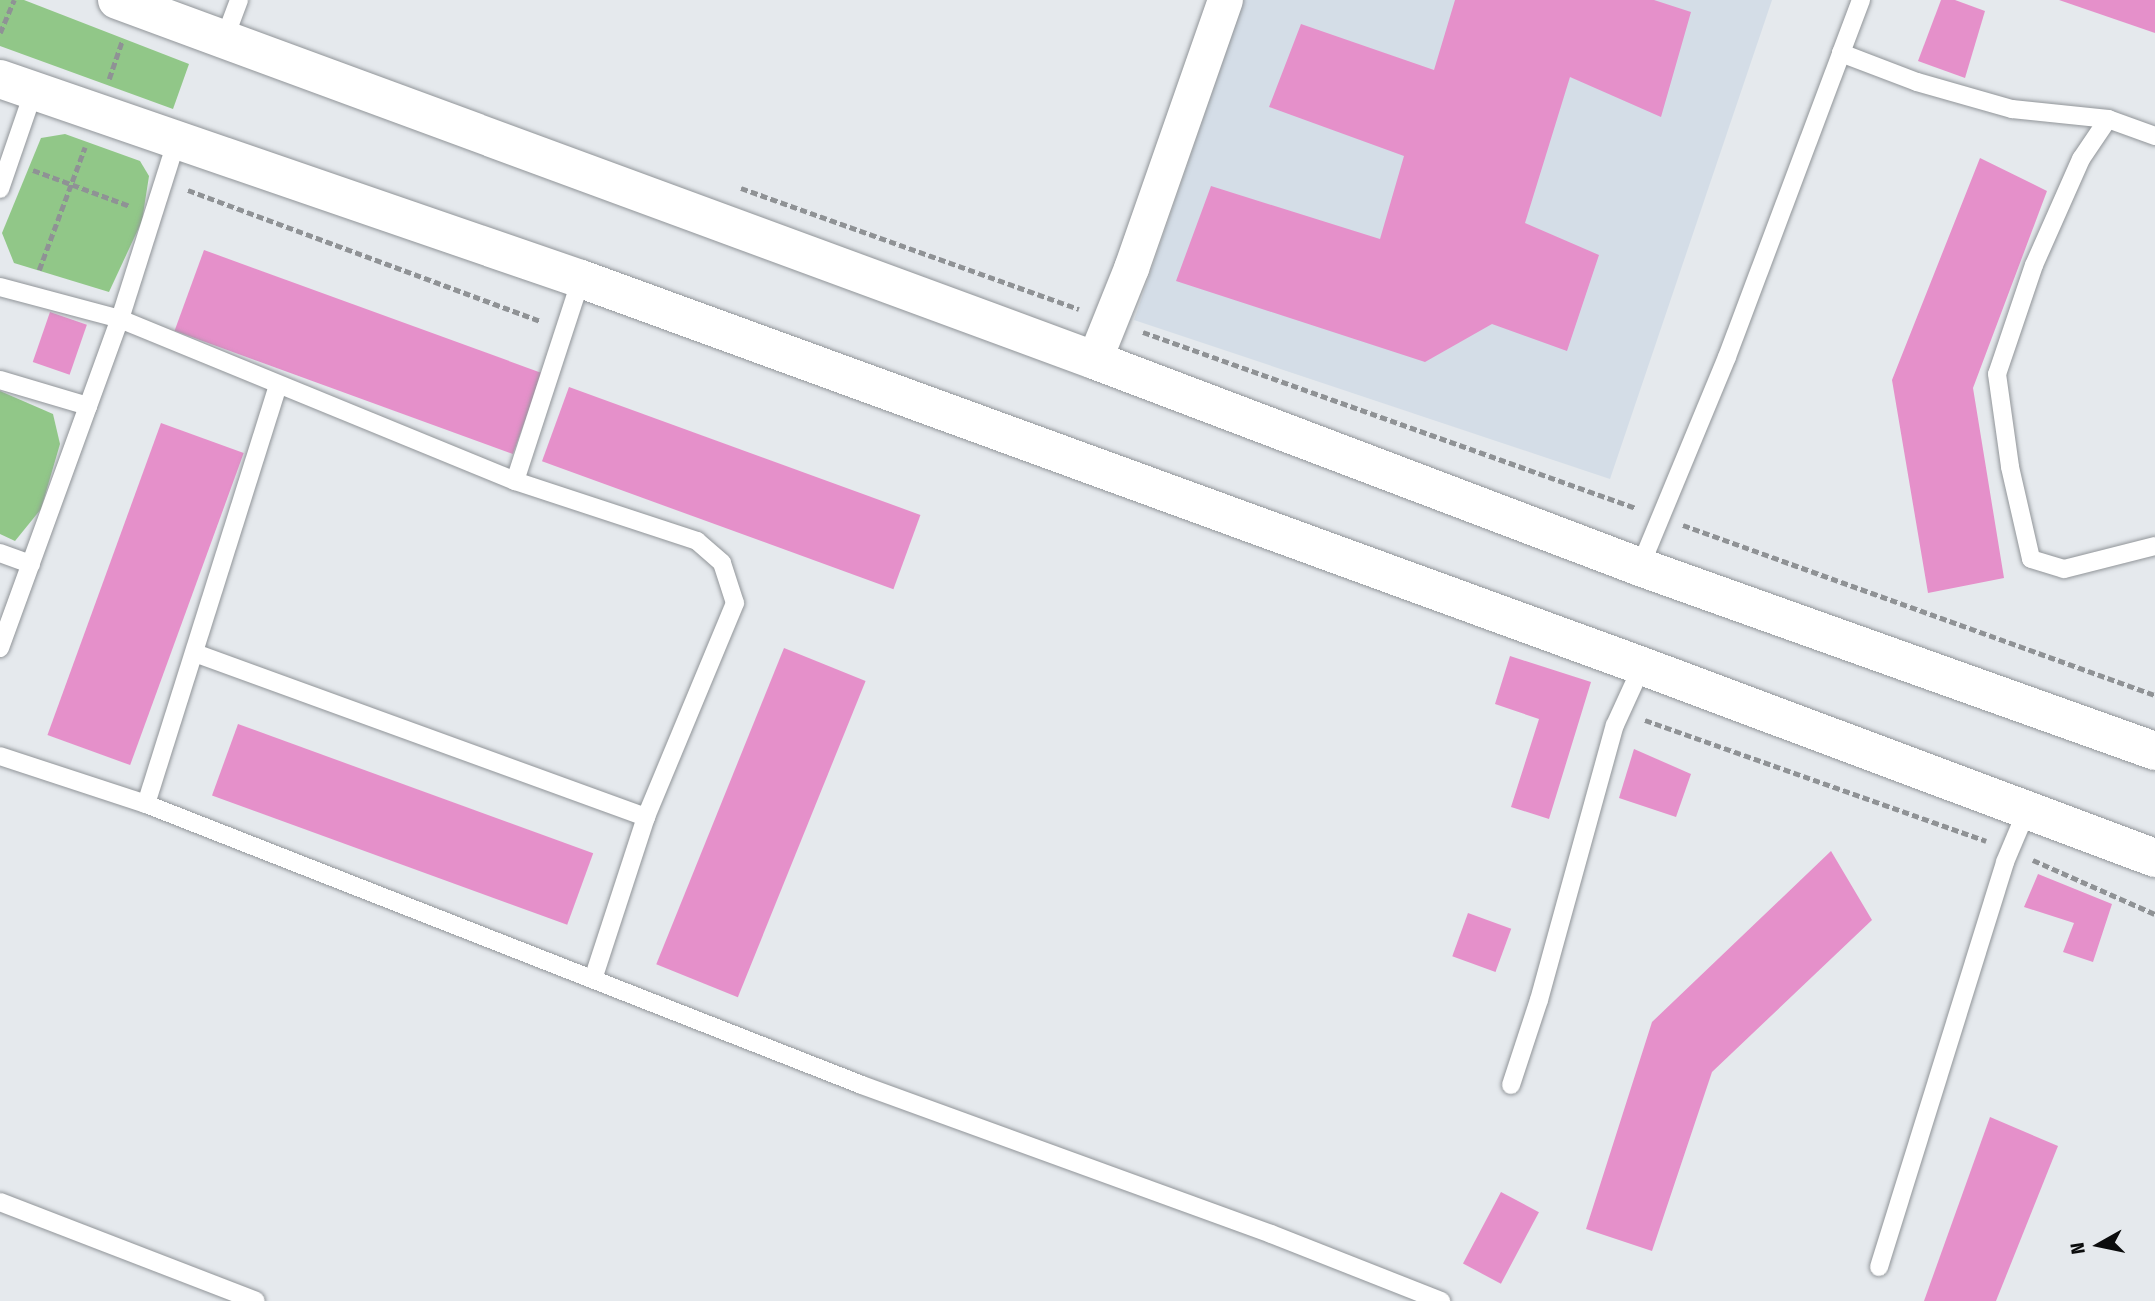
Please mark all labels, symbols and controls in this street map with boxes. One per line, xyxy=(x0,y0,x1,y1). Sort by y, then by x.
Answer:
north arrow xyxy=(2064,1210,2134,1280)
text: N xyxy=(2066,1241,2090,1256)

